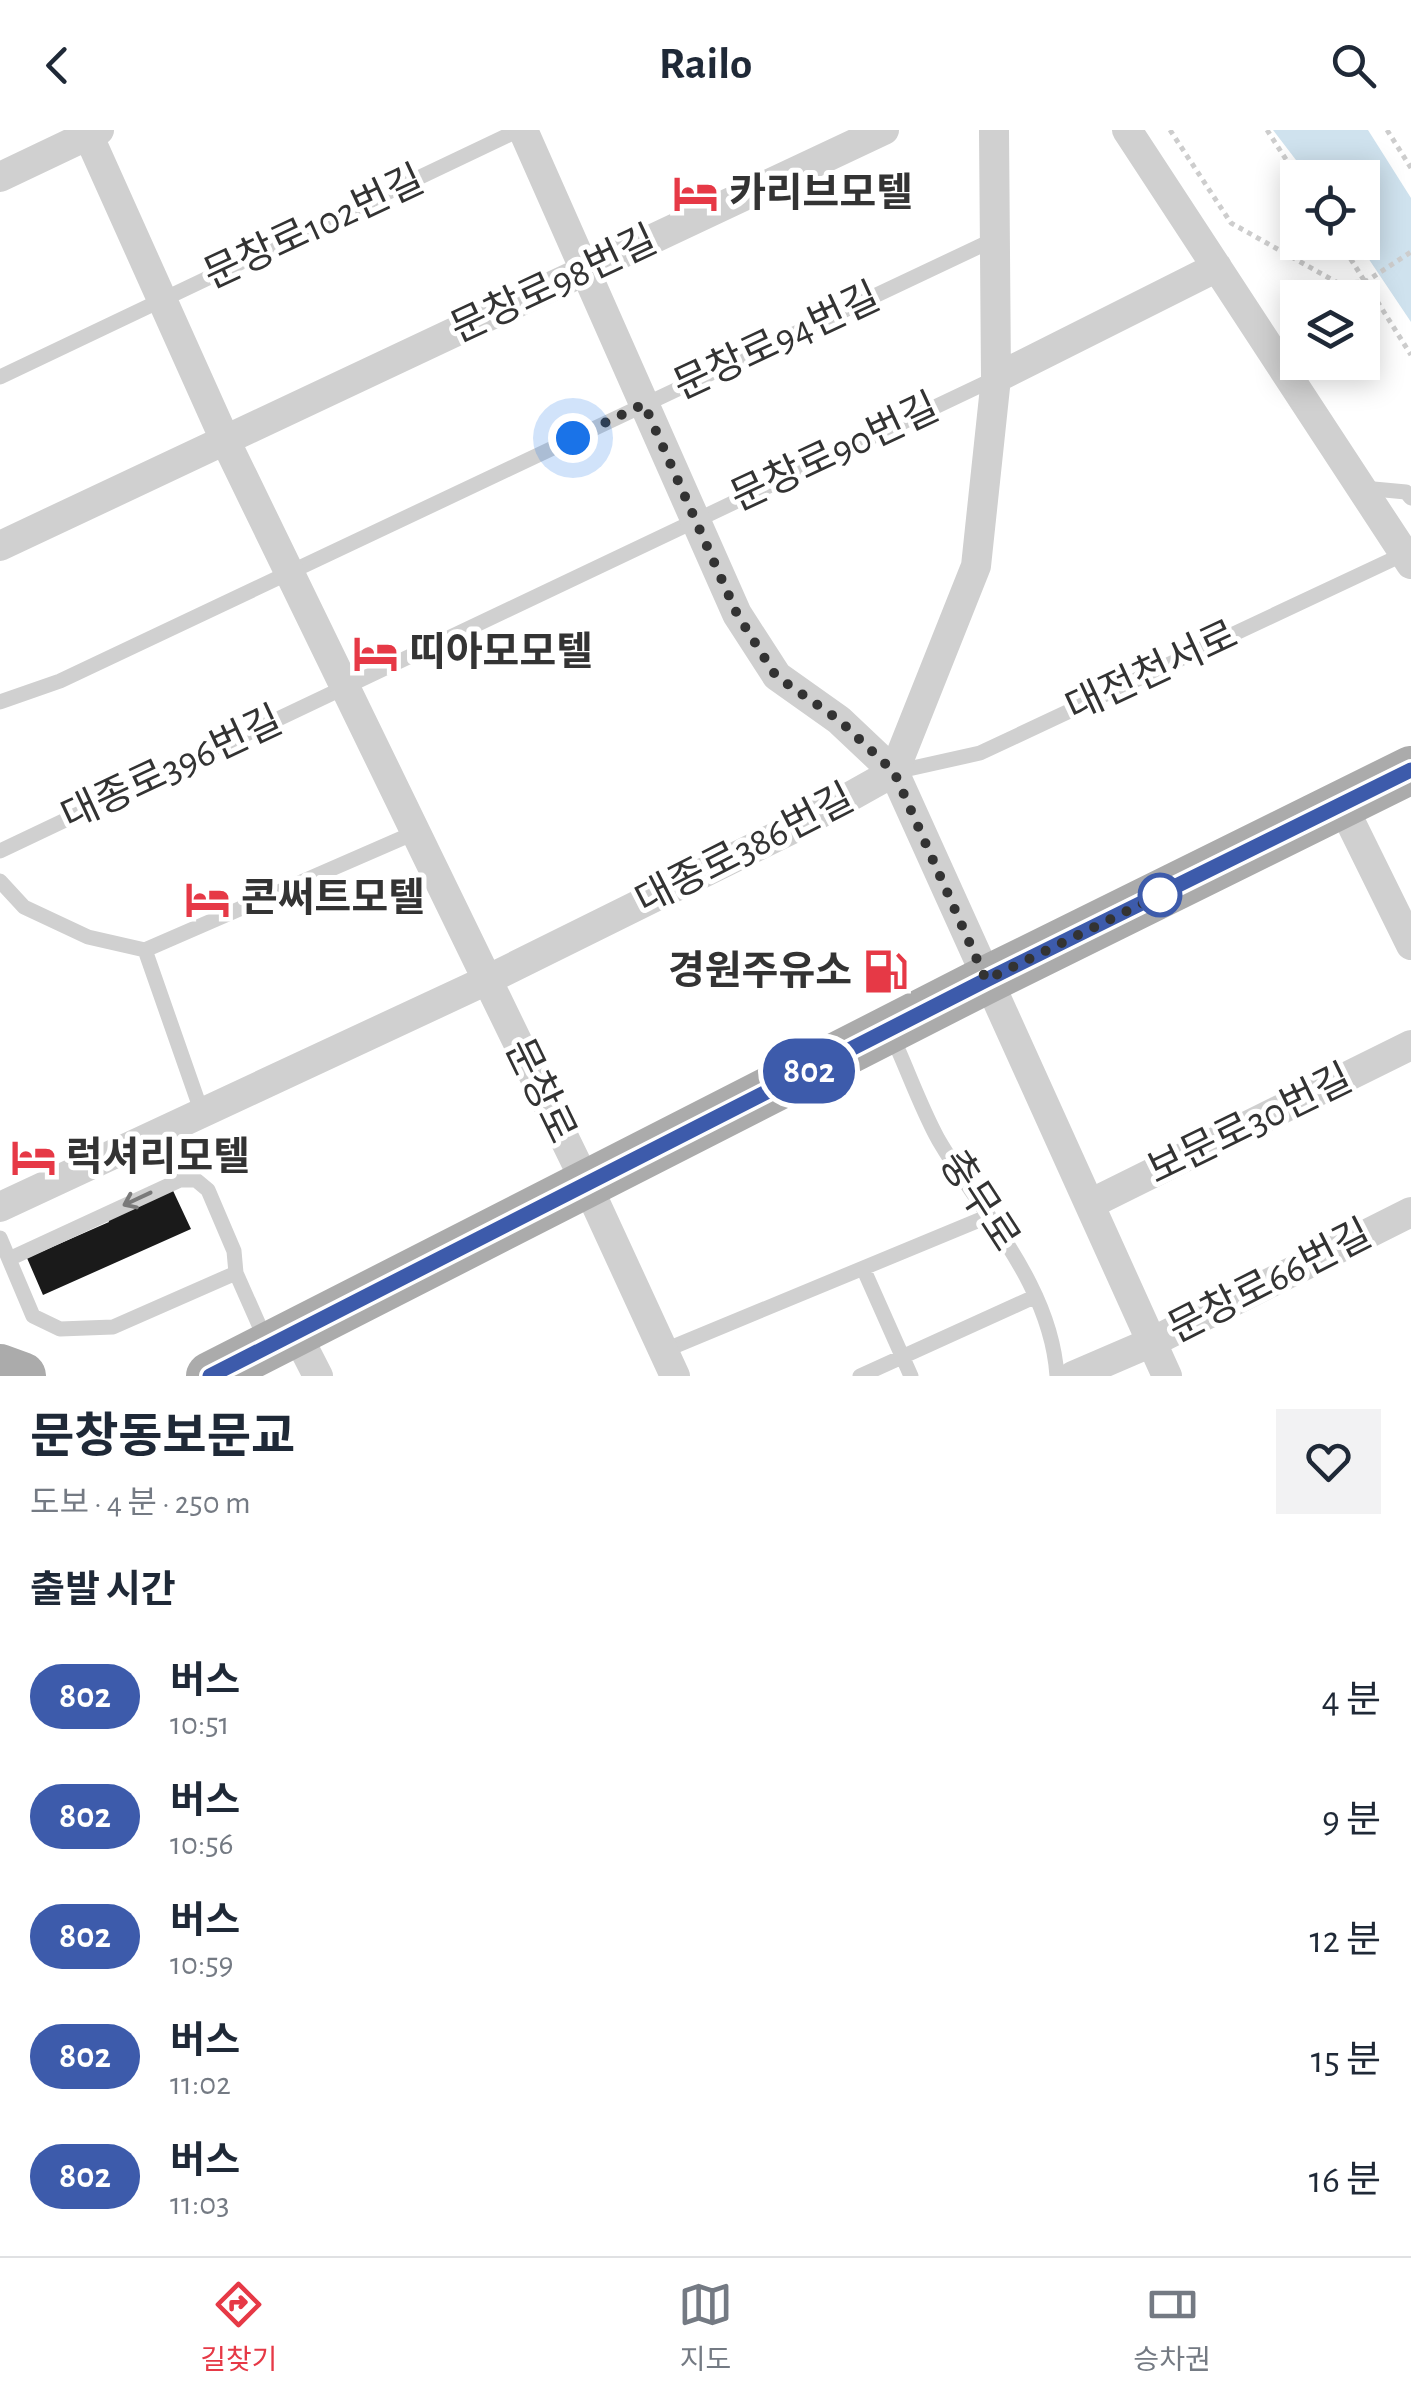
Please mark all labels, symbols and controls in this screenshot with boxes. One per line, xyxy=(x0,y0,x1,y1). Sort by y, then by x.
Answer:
icon: back xyxy=(30,38,85,93)
icon: search xyxy=(1326,38,1381,93)
text: Railo xyxy=(659,42,752,87)
street label: 문창로102번길 xyxy=(197,158,430,296)
map controls xyxy=(1280,160,1380,380)
button: locate xyxy=(1280,160,1380,260)
hotel icon: 카리브모텔 xyxy=(672,170,720,218)
place label: 카리브모텔 xyxy=(729,172,913,214)
street label: 문창로98번길 xyxy=(444,218,663,350)
street label: 문창로94번길 xyxy=(667,275,886,407)
button: layers xyxy=(1280,280,1380,380)
street label: 문창로90번길 xyxy=(724,386,945,518)
your location xyxy=(548,413,598,463)
street label: 대전천서로 xyxy=(1059,613,1244,729)
hotel icon: 띠아모모텔 xyxy=(352,629,400,677)
place label: 띠아모모텔 xyxy=(409,631,593,673)
street label: 대종로396번길 xyxy=(55,699,288,837)
street label: 대종로386번길 xyxy=(629,776,860,922)
unlabelled marker xyxy=(1139,874,1181,916)
hotel icon: 콘써트모텔 xyxy=(184,875,232,923)
place label: 콘써트모텔 xyxy=(241,877,425,919)
fuel station icon: 경원주유소 xyxy=(861,948,909,996)
place label: 경원주유소 xyxy=(668,950,852,992)
street label: 문창로 xyxy=(498,1032,584,1149)
line badge: 802 xyxy=(752,1038,866,1104)
text: 802 xyxy=(783,1054,835,1089)
street label: 보문로30번길 xyxy=(1141,1057,1358,1192)
hotel icon: 럭셔리모텔 xyxy=(9,1134,57,1182)
place label: 럭셔리모텔 xyxy=(66,1136,250,1178)
street label: 충무로 xyxy=(932,1143,1028,1258)
one-way arrow xyxy=(123,1191,153,1210)
street label: 문창로66번길 xyxy=(1161,1212,1378,1350)
button: heart xyxy=(1276,1409,1381,1514)
text: 문창동보문교 xyxy=(30,1414,295,1462)
text: 도보 · 4 분 · 250 m xyxy=(30,1487,250,1519)
text: 출발 시간 xyxy=(30,1572,176,1610)
text: 버스 xyxy=(170,1663,240,1701)
text: 802 xyxy=(59,1679,111,1714)
text: 4 분 xyxy=(1321,1682,1381,1720)
text: 10:51 xyxy=(170,1708,230,1740)
text: 버스 xyxy=(170,1783,240,1821)
text: 802 xyxy=(59,1799,111,1834)
text: 9 분 xyxy=(1322,1802,1381,1840)
text: 10:56 xyxy=(170,1828,234,1860)
text: 버스 xyxy=(170,1903,240,1941)
text: 802 xyxy=(59,1919,111,1954)
text: 12 분 xyxy=(1309,1922,1381,1960)
text: 10:59 xyxy=(170,1948,234,1980)
text: 버스 xyxy=(170,2023,240,2061)
text: 802 xyxy=(59,2039,111,2074)
text: 15 분 xyxy=(1311,2042,1381,2080)
text: 11:02 xyxy=(170,2068,231,2100)
text: 버스 xyxy=(170,2143,240,2181)
text: 802 xyxy=(59,2159,111,2194)
text: 16 분 xyxy=(1309,2162,1381,2200)
text: 11:03 xyxy=(170,2188,229,2220)
tab: 길찾기 xyxy=(200,2277,278,2378)
tab: 지도 xyxy=(678,2277,733,2378)
tab: 승차권 xyxy=(1133,2277,1211,2378)

